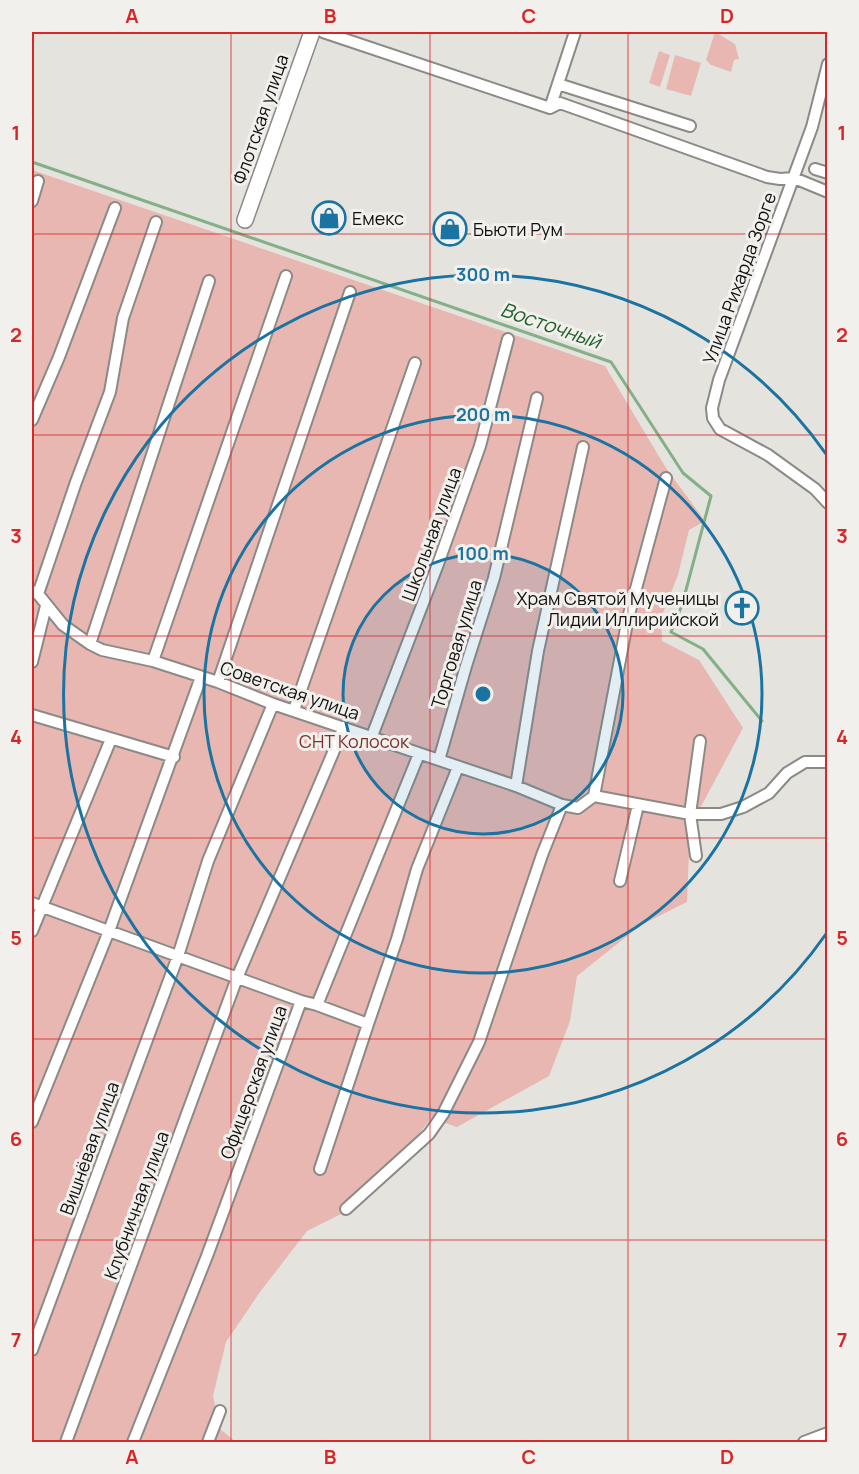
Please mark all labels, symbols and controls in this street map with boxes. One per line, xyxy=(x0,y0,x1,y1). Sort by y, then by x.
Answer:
text: A xyxy=(125,2,139,29)
text: B xyxy=(324,2,337,29)
text: C xyxy=(522,2,536,29)
text: D xyxy=(720,2,734,29)
street label: Флотская улица xyxy=(227,51,293,187)
text: 1 xyxy=(12,119,20,146)
text: 1 xyxy=(838,119,846,146)
street label: Улица Рихарда Зорге xyxy=(697,189,781,367)
shop icon: Емекс xyxy=(311,200,347,236)
place label: Емекс xyxy=(352,206,404,230)
shop icon: Бьюти Рум xyxy=(432,211,468,247)
place label: Бьюти Рум xyxy=(473,217,563,241)
text: 300 m xyxy=(456,262,510,286)
water label: Восточный xyxy=(497,295,606,355)
text: 2 xyxy=(10,321,22,348)
text: 2 xyxy=(836,321,848,348)
text: 200 m xyxy=(456,402,510,426)
street label: Школьная улица xyxy=(396,464,466,604)
text: 3 xyxy=(10,522,22,549)
text: 3 xyxy=(836,522,848,549)
text: 100 m xyxy=(457,541,509,565)
street label: Торговая улица xyxy=(425,577,487,711)
place label: Храм Святой Мученицы Лидии Иллирийской xyxy=(517,586,719,631)
church icon: Храм Святой Мученицы Лидии Иллирийской xyxy=(724,590,760,626)
street label: Советская улица xyxy=(217,655,363,725)
centre of rings xyxy=(473,684,493,704)
text: 4 xyxy=(10,723,22,750)
text: 4 xyxy=(836,723,848,750)
park label: СНТ Колосок xyxy=(299,729,410,753)
text: 5 xyxy=(10,924,22,951)
text: 5 xyxy=(836,924,848,951)
street label: Офицерская улица xyxy=(214,1002,292,1162)
street label: Вишнёвая улица xyxy=(54,1078,124,1218)
text: 6 xyxy=(10,1125,22,1152)
text: 6 xyxy=(836,1125,848,1152)
street label: Клубничная улица xyxy=(98,1128,174,1282)
text: 7 xyxy=(11,1326,21,1353)
text: 7 xyxy=(837,1326,847,1353)
text: A xyxy=(125,1443,139,1470)
text: B xyxy=(324,1443,337,1470)
text: C xyxy=(522,1443,536,1470)
text: D xyxy=(720,1443,734,1470)

